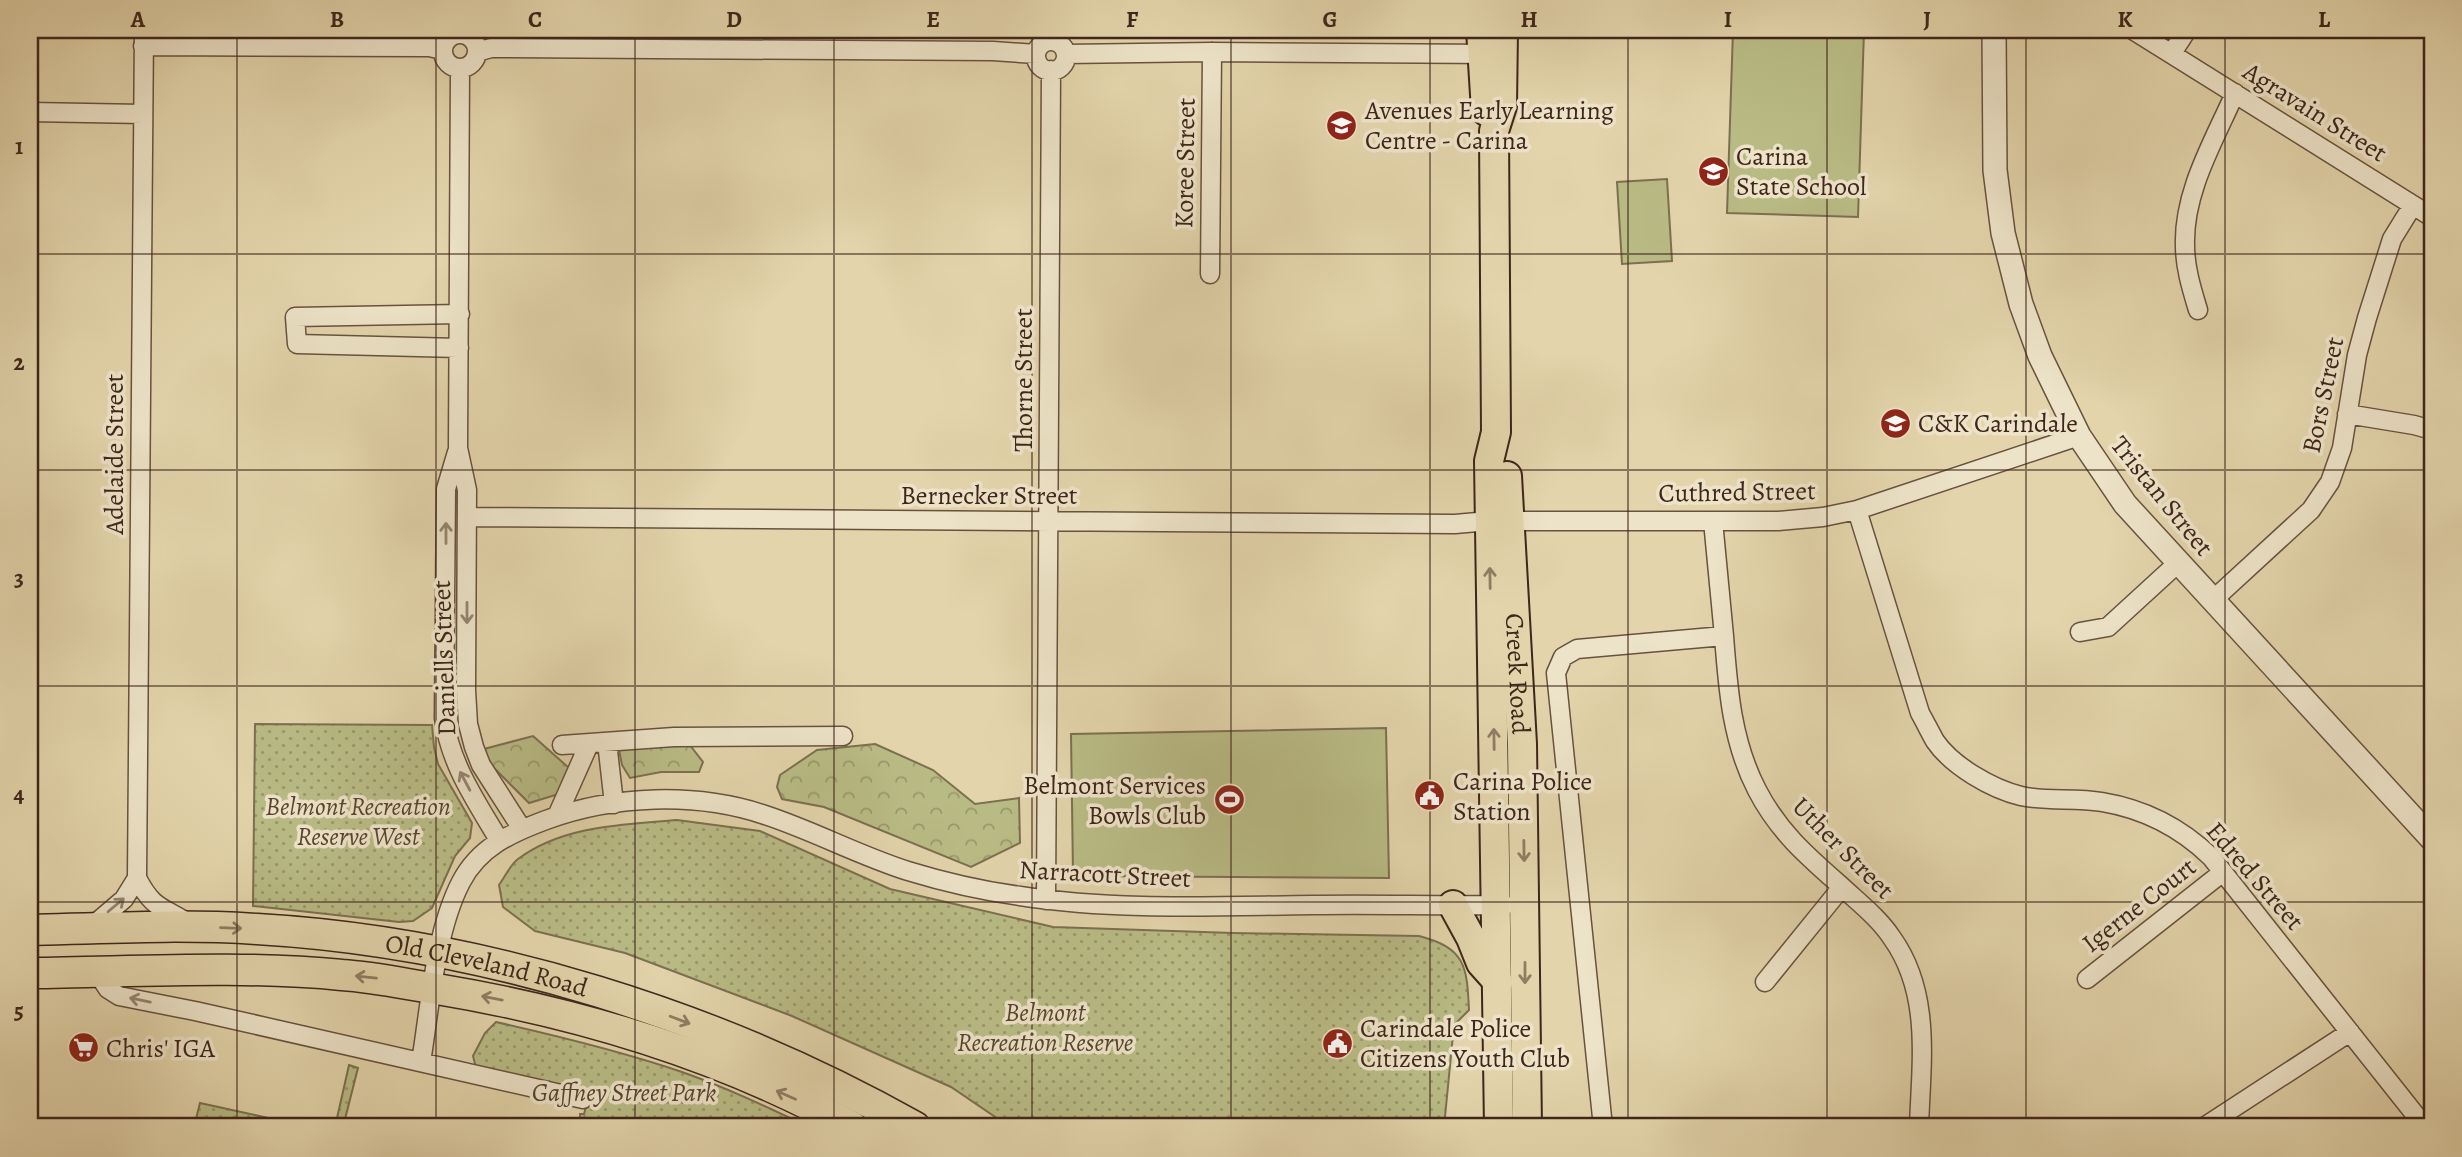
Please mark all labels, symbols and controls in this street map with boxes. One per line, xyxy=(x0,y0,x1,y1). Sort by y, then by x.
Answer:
text: A xyxy=(130,4,146,35)
text: B xyxy=(330,4,344,35)
text: C xyxy=(528,4,542,35)
text: D xyxy=(726,4,742,35)
text: E xyxy=(926,4,940,35)
text: F xyxy=(1126,4,1139,35)
text: G xyxy=(1322,4,1338,35)
text: H xyxy=(1520,4,1538,35)
text: I xyxy=(1724,4,1732,35)
text: J xyxy=(1923,4,1931,35)
text: K xyxy=(2117,4,2133,35)
text: L xyxy=(2318,4,2331,35)
street label: Agravain Street xyxy=(2236,53,2394,170)
place label: Avenues Early Learning Centre - Carina xyxy=(1364,93,1614,158)
street label: Koree Street xyxy=(1166,97,1204,229)
school or university icon: Avenues Early Learning Centre - Carina xyxy=(1325,108,1359,142)
text: 1 xyxy=(15,131,23,162)
place label: Carina State School xyxy=(1736,139,1866,204)
school or university icon: Carina State School xyxy=(1696,154,1730,188)
street label: Thorne Street xyxy=(1006,308,1041,452)
street label: Bors Street xyxy=(2294,333,2352,456)
text: 2 xyxy=(13,347,25,378)
street label: Adelaide Street xyxy=(97,373,132,535)
school or university icon: C&K Carindale xyxy=(1878,406,1912,440)
place label: C&K Carindale xyxy=(1918,406,2078,441)
street label: Tristan Street xyxy=(2103,429,2222,564)
street label: Cuthred Street xyxy=(1658,473,1816,511)
street label: Bernecker Street xyxy=(901,478,1078,513)
one-way arrow xyxy=(439,522,453,545)
text: 3 xyxy=(14,563,24,594)
one-way arrow xyxy=(1484,566,1497,589)
street label: Daniells Street xyxy=(424,579,464,736)
one-way arrow xyxy=(460,601,474,624)
street label: Creek Road xyxy=(1497,612,1539,735)
one-way arrow xyxy=(1487,727,1501,750)
place label: Carina Police Station xyxy=(1453,764,1592,829)
place label: Belmont Services Bowls Club xyxy=(1023,768,1206,833)
one-way arrow xyxy=(458,771,471,792)
text: 4 xyxy=(14,779,25,810)
public building icon: Carina Police Station xyxy=(1413,779,1447,813)
sports icon: Belmont Services Bowls Club xyxy=(1212,783,1246,817)
park label: Belmont Recreation Reserve West xyxy=(265,789,451,854)
street label: Uther Street xyxy=(1784,789,1902,907)
street label: Edred Street xyxy=(2198,814,2312,938)
one-way arrow xyxy=(1517,839,1531,862)
street label: Igerne Court xyxy=(2075,849,2204,961)
street label: Narracott Street xyxy=(1018,852,1192,896)
one-way arrow xyxy=(107,897,125,913)
one-way arrow xyxy=(220,921,243,934)
street label: Old Cleveland Road xyxy=(383,925,592,1005)
one-way arrow xyxy=(1518,961,1532,984)
one-way arrow xyxy=(355,970,377,983)
one-way arrow xyxy=(481,991,504,1005)
one-way arrow xyxy=(129,993,152,1007)
text: 5 xyxy=(14,995,24,1026)
park label: Belmont Recreation Reserve xyxy=(957,995,1133,1060)
place label: Carindale Police Citizens Youth Club xyxy=(1360,1011,1570,1076)
one-way arrow xyxy=(669,1014,691,1027)
public building icon: Carindale Police Citizens Youth Club xyxy=(1320,1026,1354,1060)
supermarket icon: Chris' IGA xyxy=(66,1031,100,1065)
place label: Chris' IGA xyxy=(106,1031,216,1066)
park label: Gaffney Street Park xyxy=(532,1075,716,1110)
one-way arrow xyxy=(776,1088,798,1101)

